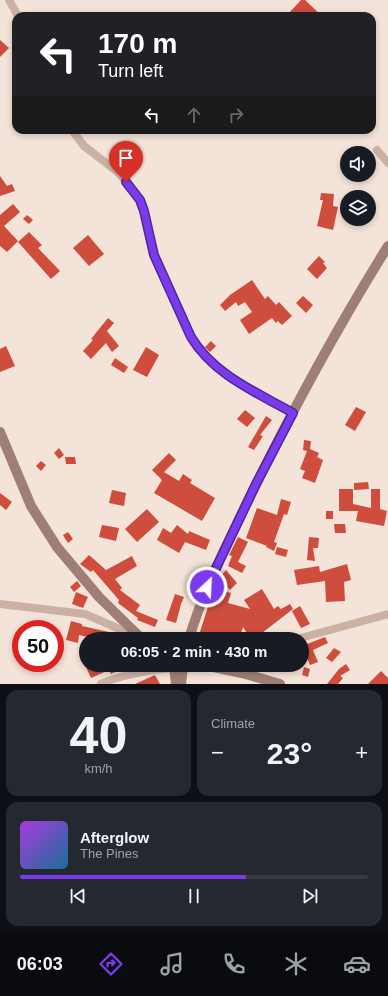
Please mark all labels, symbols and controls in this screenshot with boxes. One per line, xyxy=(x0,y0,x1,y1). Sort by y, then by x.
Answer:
icon: left xyxy=(32,28,84,80)
text: 170 m xyxy=(98,28,177,59)
text: Turn left xyxy=(98,61,163,81)
icon: left xyxy=(141,104,163,126)
icon: ahead xyxy=(183,104,205,126)
icon: right xyxy=(225,104,247,126)
pin xyxy=(109,141,143,182)
map controls xyxy=(340,146,376,226)
button: sound xyxy=(340,146,376,182)
icon: arrive xyxy=(115,147,137,169)
button: layers xyxy=(340,190,376,226)
position arrow xyxy=(186,566,228,608)
speed limit sign: 50 xyxy=(12,620,64,672)
text: 06:05 · 2 min · 430 m xyxy=(121,643,267,660)
text: 40 xyxy=(70,706,127,764)
text: Climate xyxy=(211,716,255,731)
text: 23° xyxy=(267,737,312,770)
text: − xyxy=(211,740,224,765)
text: + xyxy=(355,740,368,765)
text: km/h xyxy=(84,761,113,776)
text: Afterglow xyxy=(80,829,149,846)
text: The Pines xyxy=(80,846,139,861)
icon: previous xyxy=(67,885,89,907)
icon: pause xyxy=(183,885,205,907)
icon: next xyxy=(299,885,321,907)
icon: directions xyxy=(97,950,125,978)
icon: music xyxy=(158,950,186,978)
icon: phone xyxy=(220,950,248,978)
icon: climate xyxy=(282,950,310,978)
icon: car xyxy=(343,950,371,978)
text: 06:03 xyxy=(17,954,63,974)

